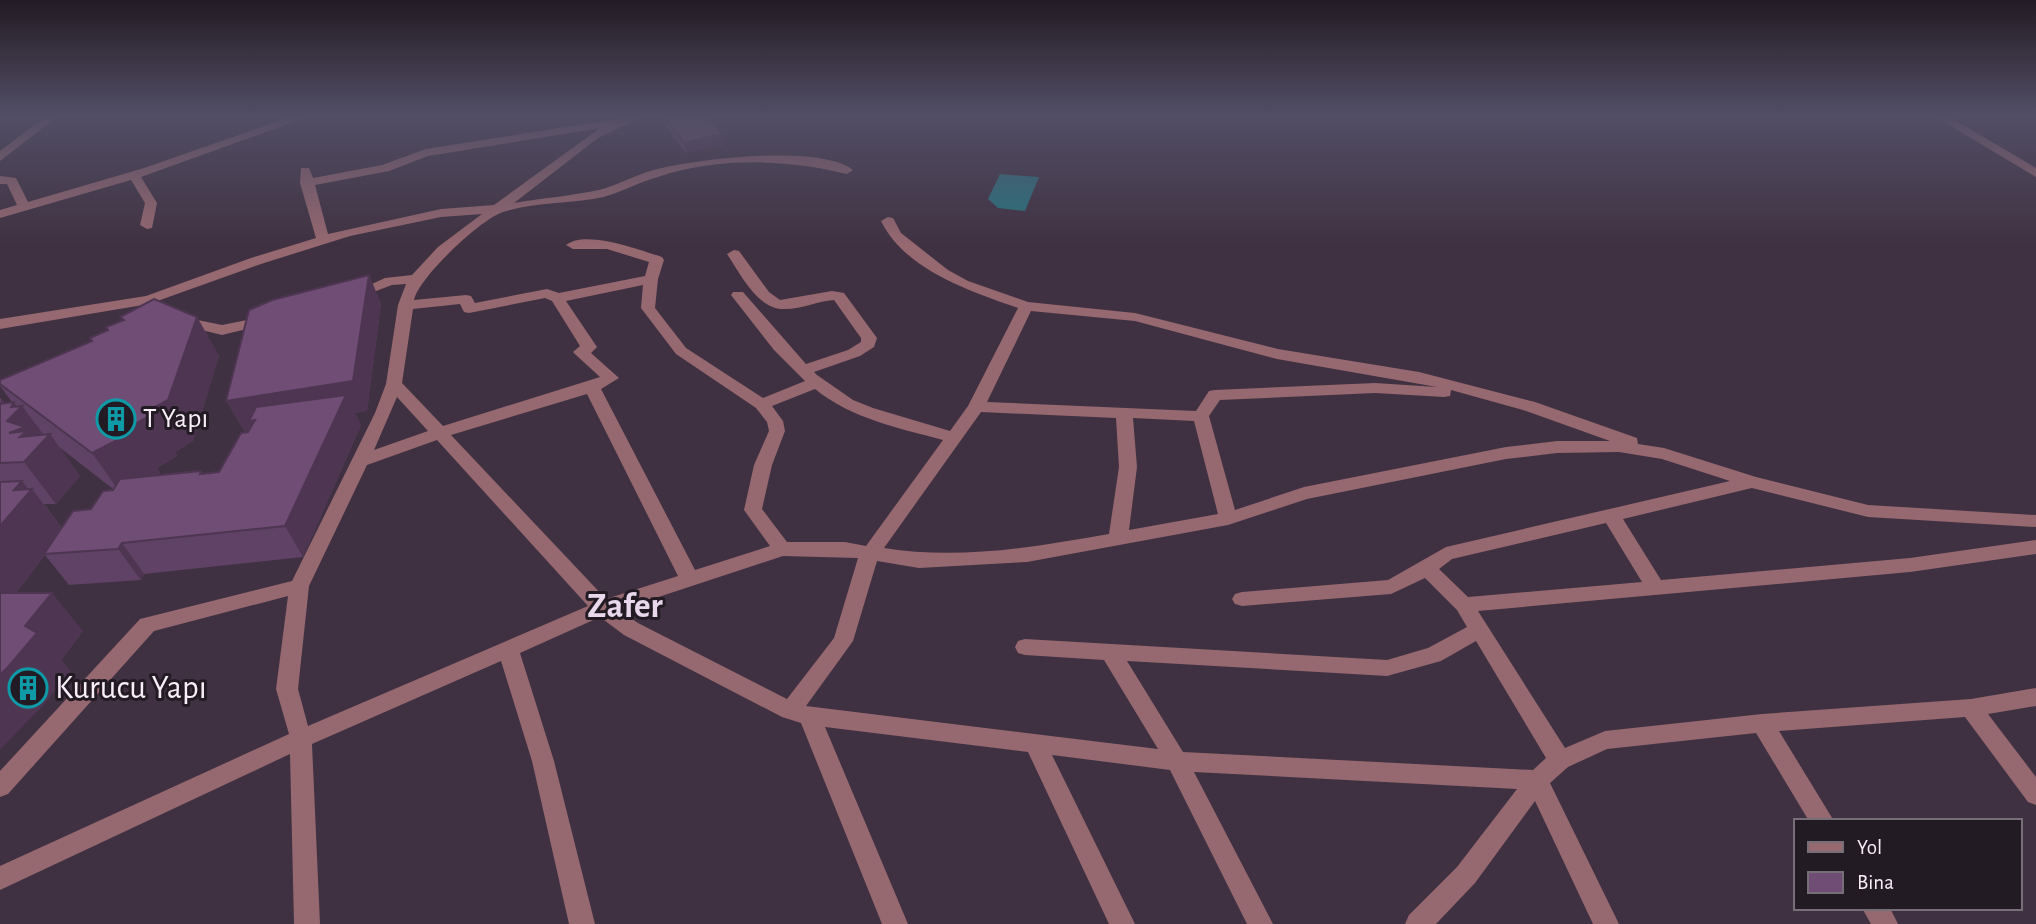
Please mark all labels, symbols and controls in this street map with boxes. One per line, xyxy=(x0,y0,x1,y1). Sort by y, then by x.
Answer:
building icon: T Yapı xyxy=(95,398,137,440)
place label: T Yapı xyxy=(143,405,208,433)
district label: Zafer xyxy=(587,589,663,624)
building icon: Kurucu Yapı xyxy=(7,667,49,709)
place label: Kurucu Yapı xyxy=(55,672,207,705)
legend xyxy=(1794,819,2022,910)
text: Yol xyxy=(1857,837,1882,858)
text: Bina xyxy=(1857,872,1894,893)

